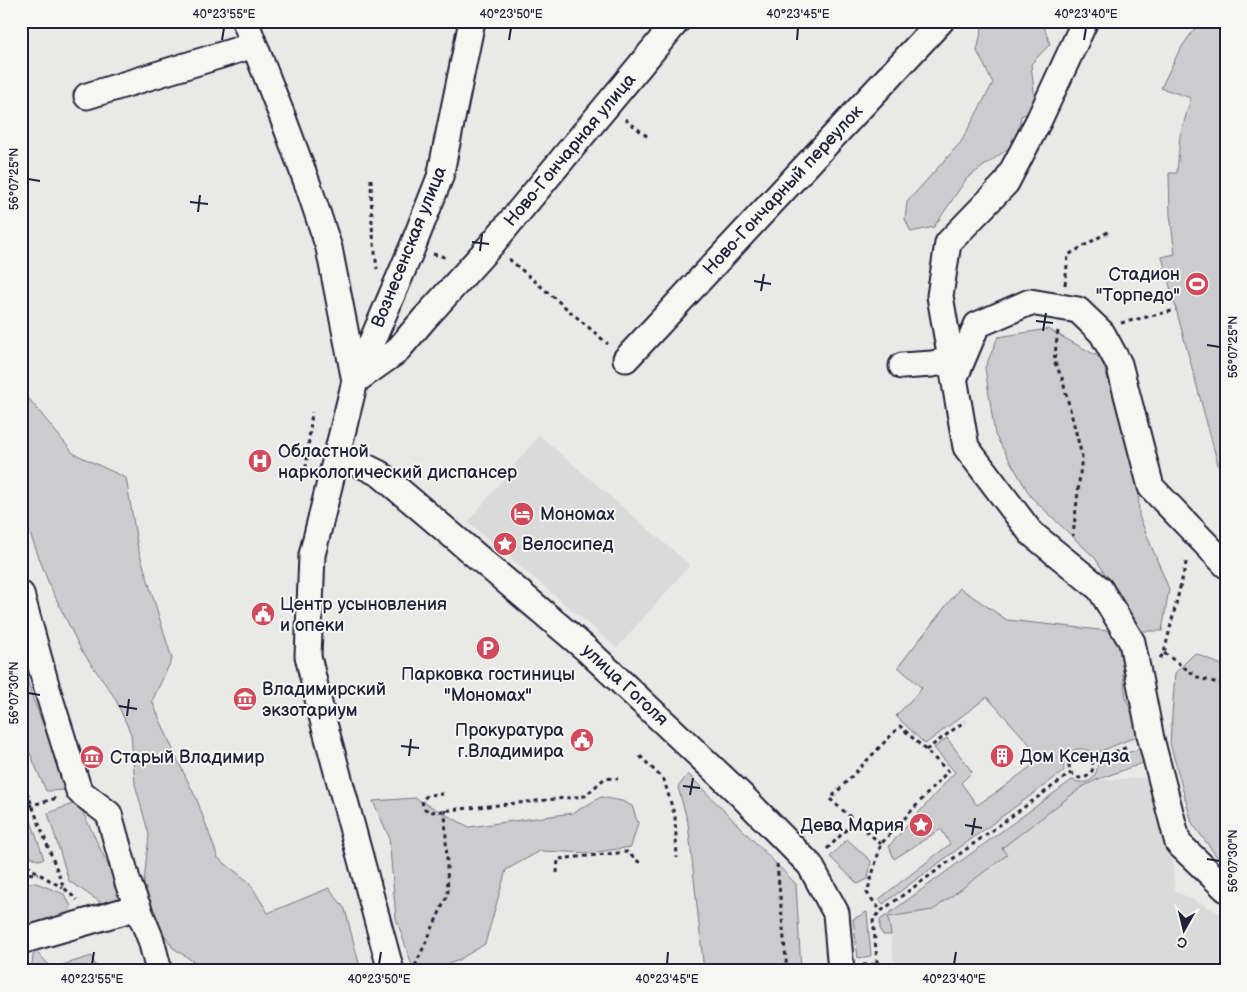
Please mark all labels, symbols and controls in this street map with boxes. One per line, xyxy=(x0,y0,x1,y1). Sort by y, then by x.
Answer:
text: 40°23'55"E xyxy=(193,7,256,22)
text: 40°23'50"E xyxy=(479,7,543,22)
text: 40°23'45"E xyxy=(766,7,830,22)
text: 40°23'40"E xyxy=(1054,7,1118,22)
street label: Ново-Гончарная улица xyxy=(500,69,640,231)
street label: Ново-Гончарный переулок xyxy=(699,101,867,279)
text: 56°07'25"N xyxy=(7,148,22,210)
street label: Вознесенская улица xyxy=(367,163,451,331)
place label: Стадион "Торпедо" xyxy=(1096,264,1180,306)
sports icon: Стадион "Торпедо" xyxy=(1184,271,1210,297)
text: 56°07'25"N xyxy=(1226,316,1241,378)
place label: Областной наркологический диспансер xyxy=(278,441,517,483)
hospital icon: Областной наркологический диспансер xyxy=(247,448,273,474)
hotel icon: Мономах xyxy=(509,501,535,527)
place label: Мономах xyxy=(540,504,615,525)
place icon: Велосипед xyxy=(492,531,518,557)
place label: Велосипед xyxy=(522,534,613,555)
place label: Центр усыновления и опеки xyxy=(280,594,447,636)
public building icon: Центр усыновления и опеки xyxy=(250,601,276,627)
parking icon: Парковка гостиницы "Мономах" xyxy=(475,635,501,661)
street label: улица Гоголя xyxy=(578,640,672,730)
text: 56°07'30"N xyxy=(7,661,22,725)
place label: Парковка гостиницы "Мономах" xyxy=(401,664,575,706)
place label: Владимирский экзотариум xyxy=(262,679,386,721)
museum icon: Владимирский экзотариум xyxy=(232,686,258,712)
place label: Прокуратура г.Владимира xyxy=(455,720,564,762)
public building icon: Прокуратура г.Владимира xyxy=(569,727,595,753)
building icon: Дом Ксендза xyxy=(989,743,1015,769)
museum icon: Старый Владимир xyxy=(79,744,105,770)
place label: Дом Ксендза xyxy=(1020,746,1130,767)
place label: Старый Владимир xyxy=(110,747,264,768)
place icon: Дева Мария xyxy=(908,812,934,838)
place label: Дева Мария xyxy=(800,815,904,836)
text: 56°07'30"N xyxy=(1226,829,1241,893)
north arrow xyxy=(1160,904,1210,954)
text: С xyxy=(1176,933,1188,951)
text: 40°23'55"E xyxy=(61,972,124,987)
text: 40°23'50"E xyxy=(347,972,411,987)
text: 40°23'45"E xyxy=(635,972,699,987)
text: 40°23'40"E xyxy=(922,972,986,987)

